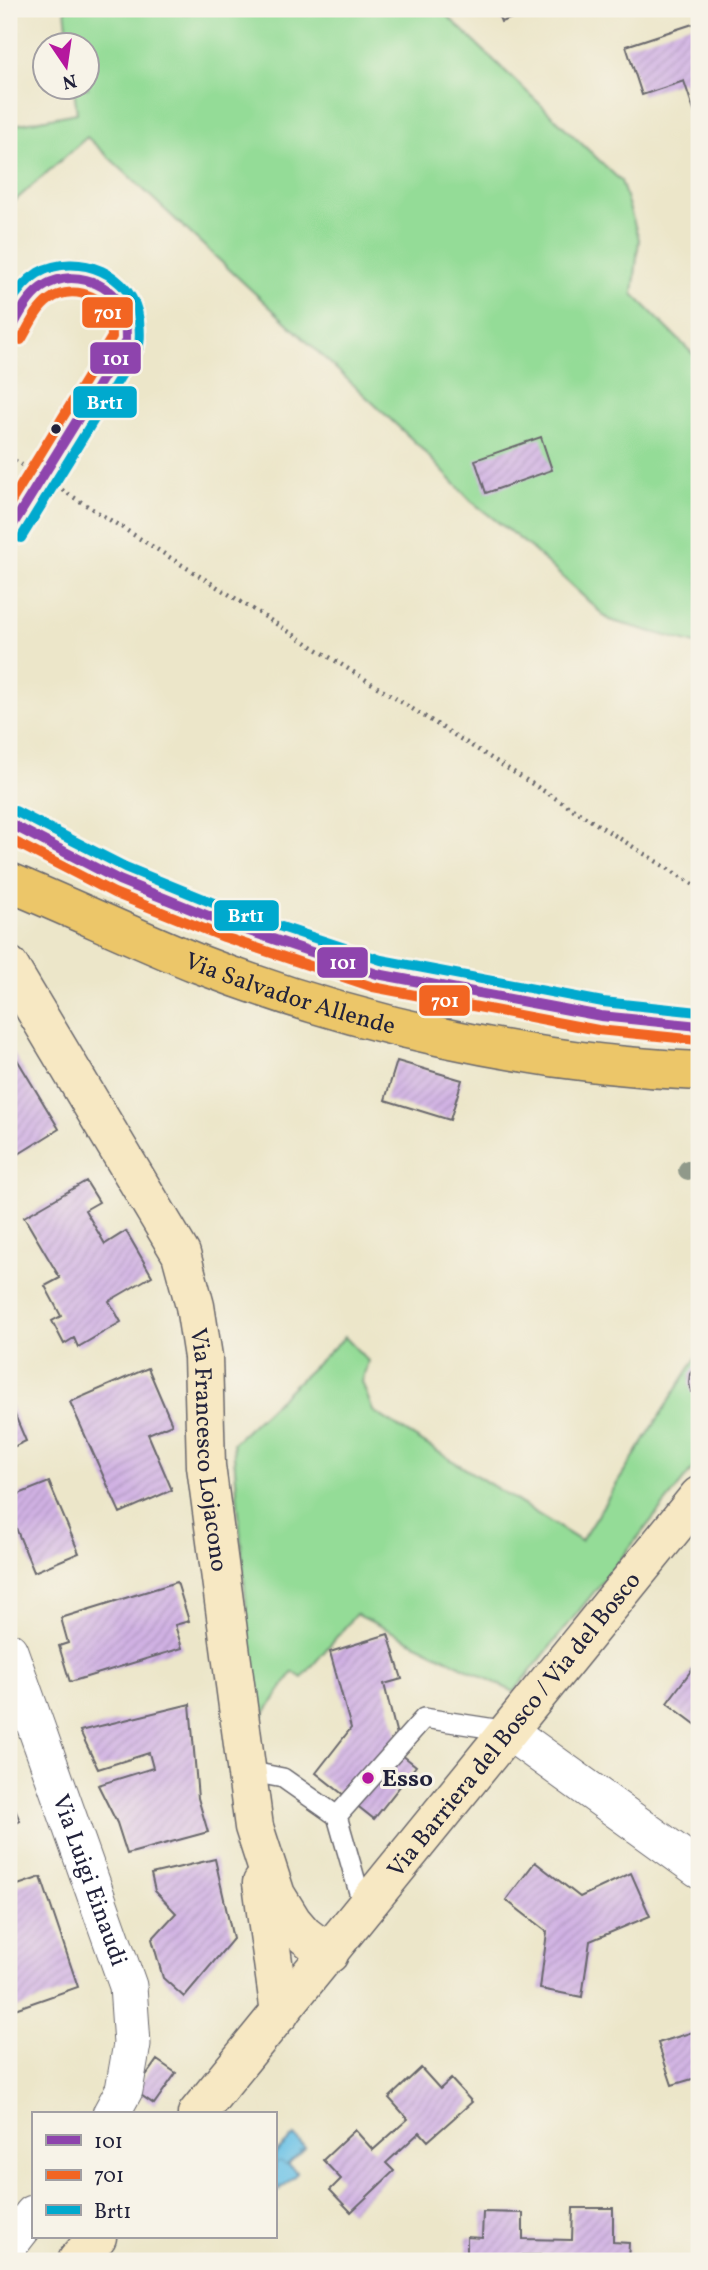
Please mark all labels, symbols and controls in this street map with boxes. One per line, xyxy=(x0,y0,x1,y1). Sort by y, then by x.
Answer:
north arrow xyxy=(32,32,102,102)
text: N xyxy=(60,66,79,95)
line badge: 701 xyxy=(81,296,134,329)
text: 701 xyxy=(94,301,122,327)
line badge: 101 xyxy=(89,341,142,375)
text: 101 xyxy=(103,347,129,373)
line badge: Brt1 xyxy=(72,385,138,419)
text: Brt1 xyxy=(87,391,123,417)
unlabelled marker xyxy=(49,422,63,436)
line badge: Brt1 xyxy=(213,899,280,932)
text: Brt1 xyxy=(228,904,264,930)
street label: Via Salvador Allende xyxy=(179,945,399,1045)
line badge: 101 xyxy=(316,946,369,979)
text: 101 xyxy=(330,951,356,977)
line badge: 701 xyxy=(418,984,471,1017)
text: 701 xyxy=(431,989,459,1015)
street label: Via Francesco Lojacono xyxy=(180,1326,235,1574)
street label: Via Barriera del Bosco / Via del Bosco xyxy=(380,1565,650,1886)
place label: Esso xyxy=(382,1763,433,1797)
marker: Esso xyxy=(360,1770,376,1786)
street label: Via Luigi Einaudi xyxy=(42,1790,135,1971)
legend xyxy=(32,2112,276,2238)
text: 101 xyxy=(94,2128,123,2157)
text: 701 xyxy=(94,2162,124,2191)
text: Brt1 xyxy=(94,2198,131,2227)

